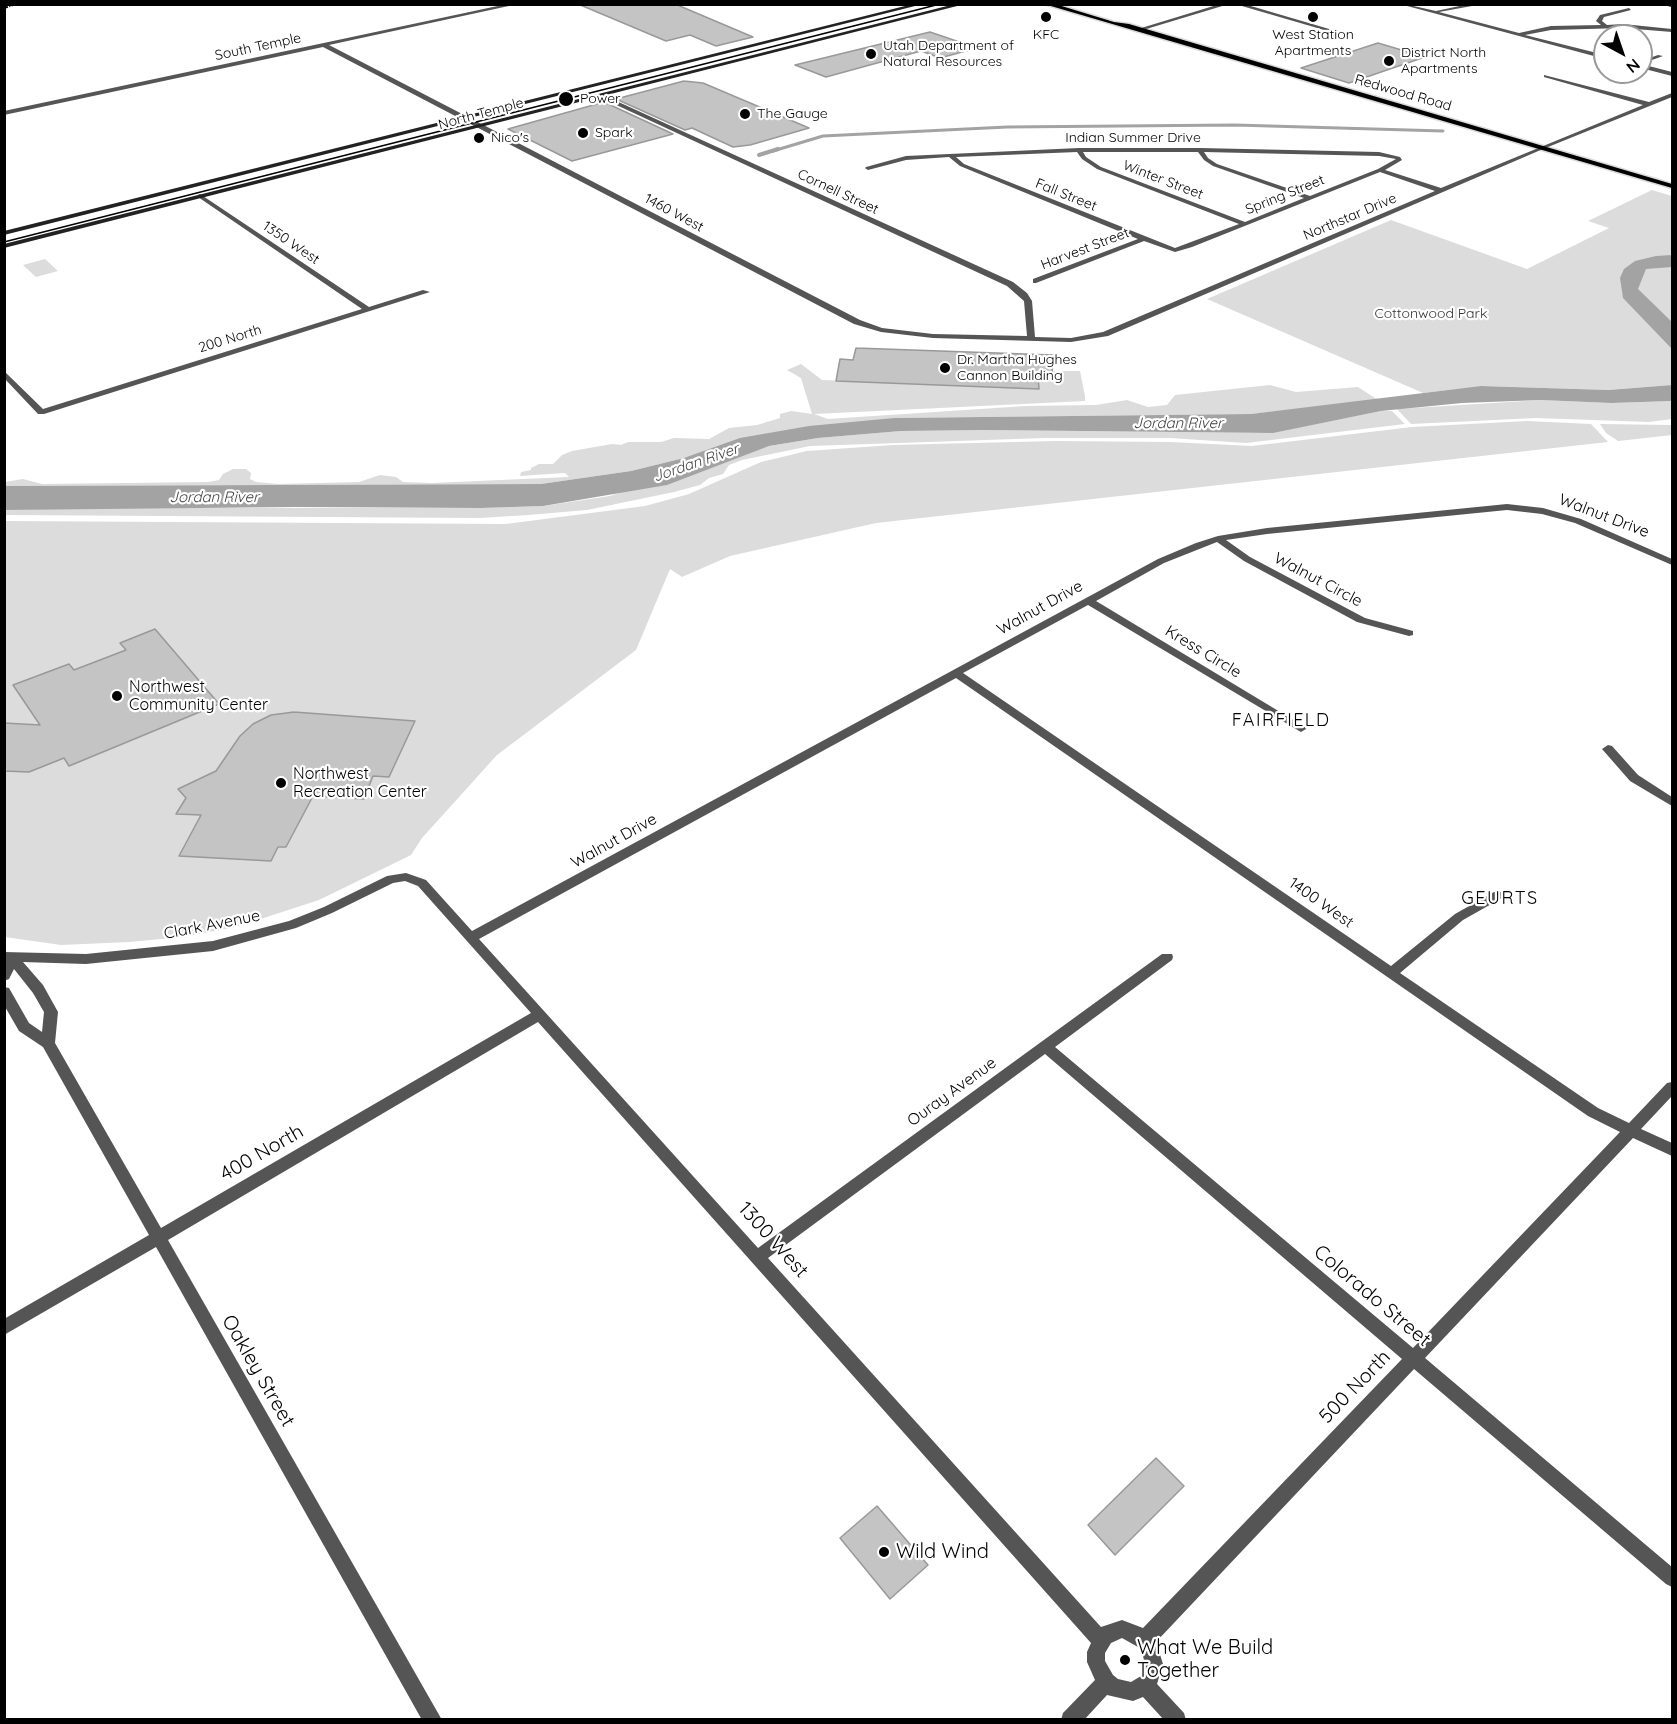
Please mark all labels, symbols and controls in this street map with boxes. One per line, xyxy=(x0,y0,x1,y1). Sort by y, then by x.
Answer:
marker: KFC xyxy=(1039,10,1053,24)
marker: West Station Apartments xyxy=(1306,10,1320,24)
north arrow xyxy=(1593,24,1653,84)
place label: KFC xyxy=(1033,27,1059,43)
place label: West Station Apartments xyxy=(1272,27,1354,60)
street label: South Temple xyxy=(213,30,303,64)
place label: Utah Department of Natural Resources xyxy=(883,38,1014,70)
place label: District North Apartments xyxy=(1401,45,1486,78)
marker: Utah Department of Natural Resources xyxy=(864,47,878,61)
marker: District North Apartments xyxy=(1382,54,1396,68)
text: N xyxy=(1622,55,1644,78)
street label: Redwood Road xyxy=(1353,71,1453,115)
marker: Power xyxy=(557,90,575,108)
place label: Power xyxy=(580,91,620,107)
street label: North Temple xyxy=(437,95,525,133)
place label: The Gauge xyxy=(757,106,828,122)
marker: The Gauge xyxy=(738,107,752,121)
place label: Spark xyxy=(595,125,633,141)
marker: Spark xyxy=(576,126,590,140)
place label: Nico's xyxy=(491,130,529,146)
street label: Indian Summer Drive xyxy=(1065,130,1201,146)
marker: Nico's xyxy=(472,131,486,145)
street label: Winter Street xyxy=(1120,157,1206,203)
street label: Cornell Street xyxy=(795,166,881,218)
street label: Spring Street xyxy=(1243,172,1327,218)
street label: Fall Street xyxy=(1033,175,1099,215)
street label: 1460 West xyxy=(642,190,706,236)
street label: Northstar Drive xyxy=(1301,190,1399,244)
street label: 1350 West xyxy=(259,218,323,268)
street label: Harvest Street xyxy=(1038,224,1132,274)
park label: Cottonwood Park xyxy=(1375,306,1487,322)
street label: 200 North xyxy=(196,321,264,357)
place label: Dr. Martha Hughes Cannon Building xyxy=(957,352,1077,384)
marker: Dr. Martha Hughes Cannon Building xyxy=(938,361,952,375)
water label: Jordan River xyxy=(1133,414,1223,432)
water label: Jordan River xyxy=(651,440,741,486)
water label: Jordan River xyxy=(169,488,259,506)
street label: Walnut Drive xyxy=(1556,490,1652,542)
street label: Walnut Circle xyxy=(1271,549,1365,611)
street label: Walnut Drive xyxy=(994,576,1086,640)
street label: Kress Circle xyxy=(1161,622,1245,682)
place label: Northwest Community Center xyxy=(129,677,268,715)
marker: Northwest Community Center xyxy=(110,689,124,703)
district label: FAIRFIELD xyxy=(1232,710,1330,732)
place label: Northwest Recreation Center xyxy=(293,764,427,802)
marker: Northwest Recreation Center xyxy=(274,776,288,790)
street label: Walnut Drive xyxy=(568,809,660,873)
street label: 1400 West xyxy=(1285,874,1357,932)
district label: GEURTS xyxy=(1461,888,1539,910)
street label: Clark Avenue xyxy=(162,906,262,944)
street label: Ouray Avenue xyxy=(904,1053,1000,1131)
street label: 400 North xyxy=(216,1120,308,1186)
street label: 1300 West xyxy=(733,1197,813,1283)
street label: Colorado Street xyxy=(1309,1240,1435,1352)
street label: Oakley Street xyxy=(216,1311,300,1431)
street label: 500 North xyxy=(1314,1345,1396,1429)
place label: Wild Wind xyxy=(896,1540,989,1564)
marker: Wild Wind xyxy=(877,1545,891,1559)
place label: What We Build Together xyxy=(1137,1636,1273,1683)
marker: What We Build Together xyxy=(1118,1653,1132,1667)

